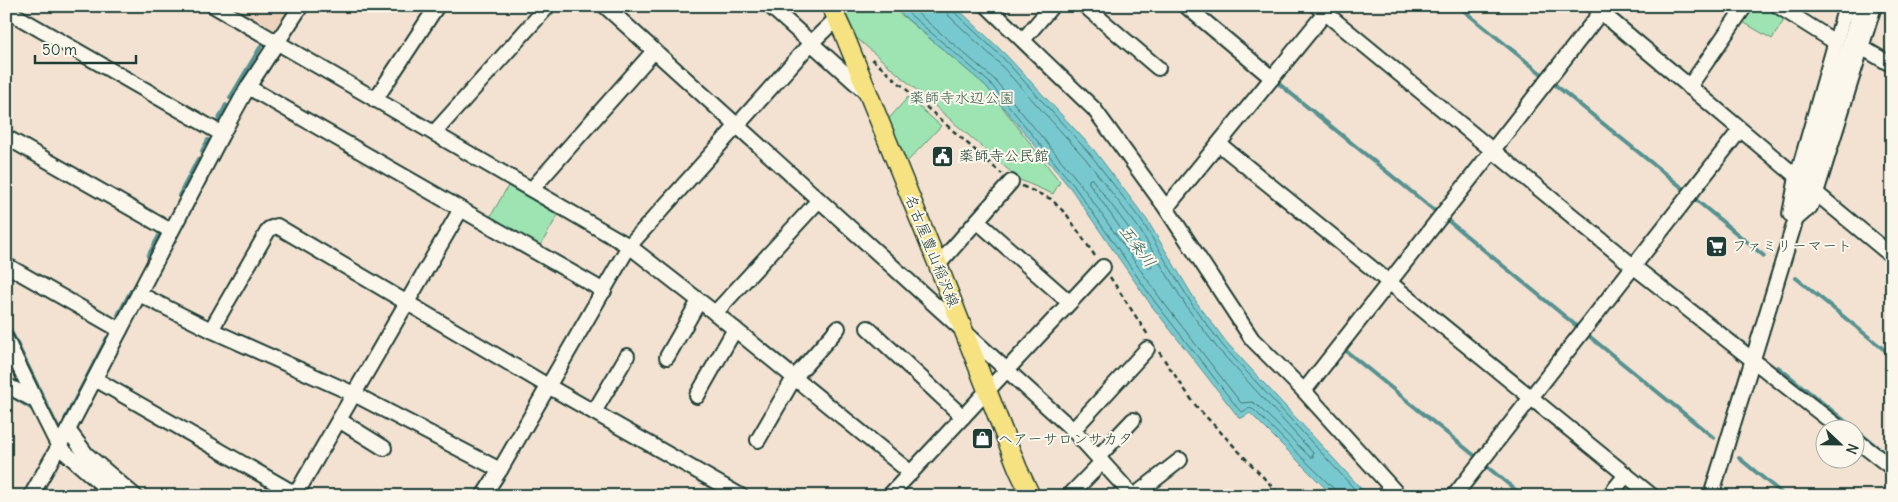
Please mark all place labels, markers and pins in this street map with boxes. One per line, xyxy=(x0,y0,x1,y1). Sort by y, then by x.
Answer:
public building icon: 薬師寺公民館 xyxy=(931,144,955,168)
place label: 薬師寺公民館 xyxy=(959,146,1049,165)
supermarket icon: ファミリーマート xyxy=(1704,234,1728,258)
place label: ファミリーマート xyxy=(1732,236,1852,255)
shop icon: ヘアーサロンサカタ xyxy=(970,427,994,451)
place label: ヘアーサロンサカタ xyxy=(998,429,1133,448)

